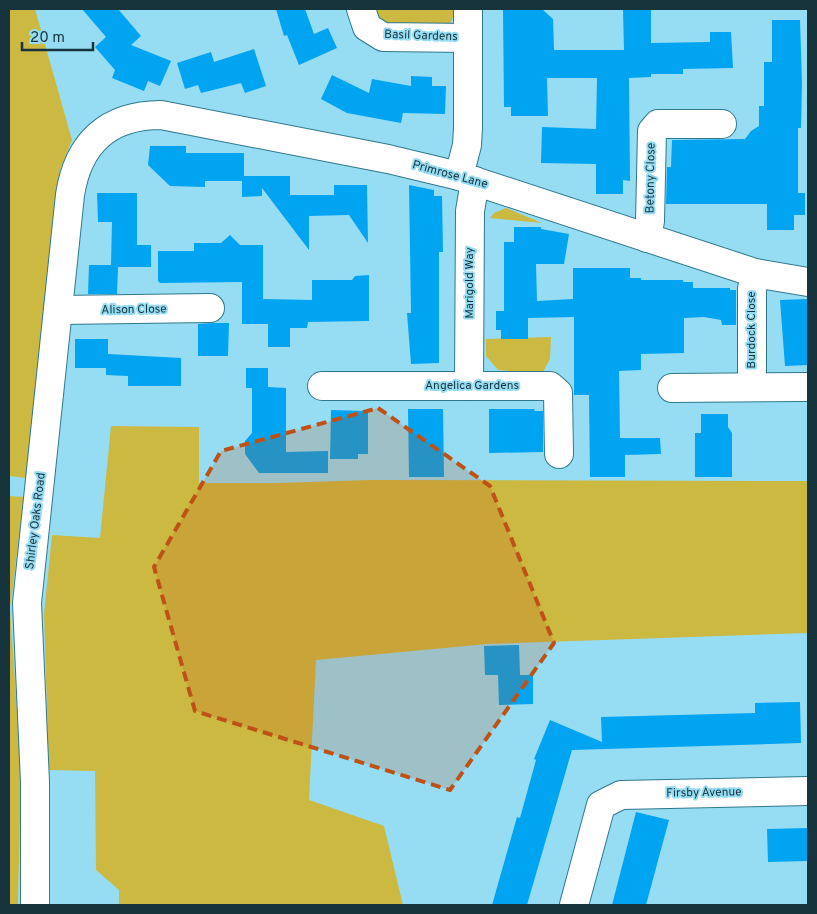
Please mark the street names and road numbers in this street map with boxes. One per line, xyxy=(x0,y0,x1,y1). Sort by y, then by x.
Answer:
street label: Basil Gardens xyxy=(384,27,458,45)
street label: Betony Close xyxy=(642,143,660,213)
street label: Primrose Lane xyxy=(410,157,490,193)
street label: Marigold Way xyxy=(462,247,478,319)
street label: Burdock Close xyxy=(744,291,760,369)
street label: Alison Close xyxy=(101,301,167,319)
street label: Angelica Gardens xyxy=(425,378,519,394)
street label: Shirley Oaks Road xyxy=(22,472,50,570)
street label: Firsby Avenue xyxy=(666,784,742,802)

